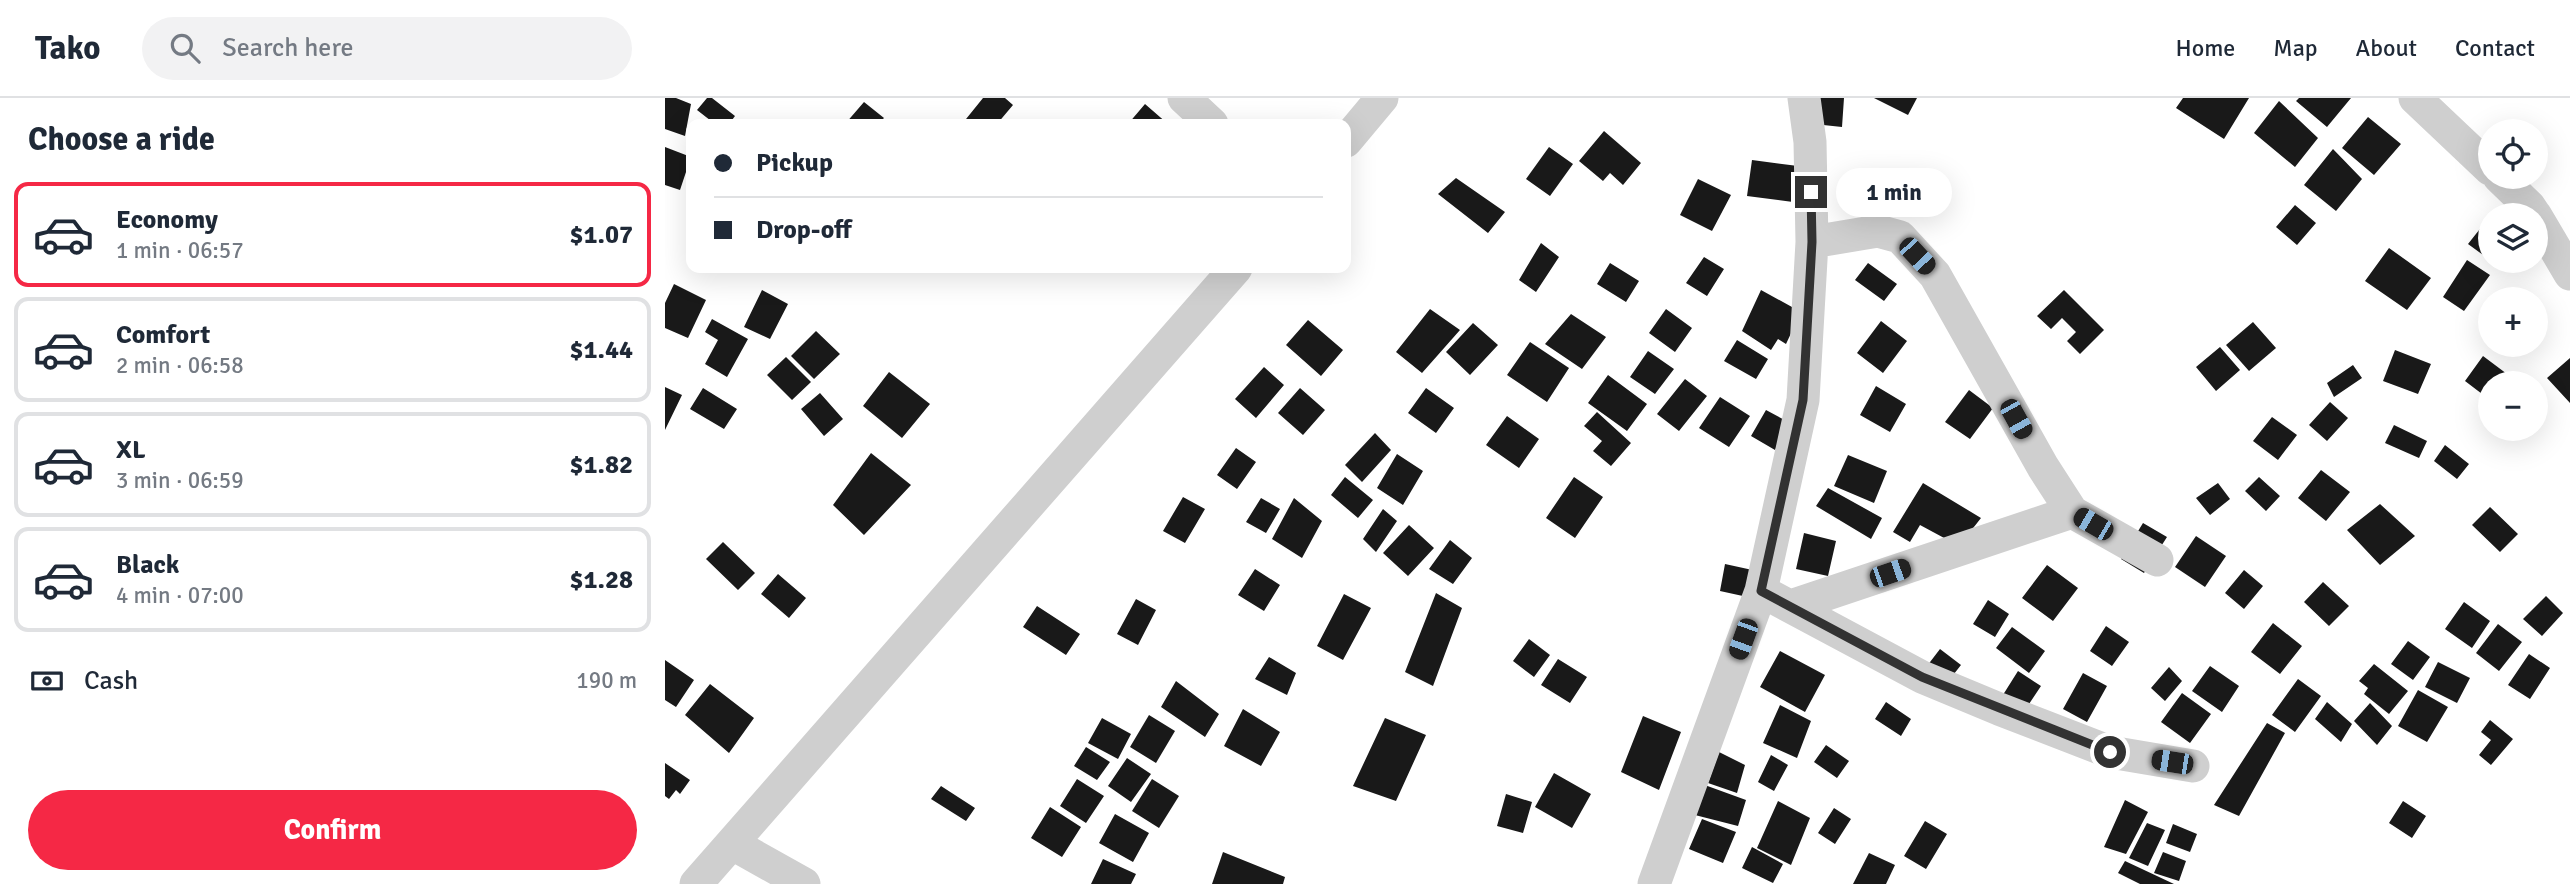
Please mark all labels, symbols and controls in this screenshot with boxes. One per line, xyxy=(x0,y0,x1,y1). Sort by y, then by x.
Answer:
search box xyxy=(142,17,632,80)
text: Tako xyxy=(35,28,100,69)
icon: search xyxy=(166,29,204,67)
text: Search here xyxy=(222,32,353,64)
text: Home xyxy=(2175,33,2235,63)
text: Map xyxy=(2273,33,2318,63)
text: About xyxy=(2356,33,2417,63)
text: Contact xyxy=(2455,33,2535,63)
map controls xyxy=(2478,119,2548,441)
button: locate xyxy=(2478,119,2548,189)
text: Choose a ride xyxy=(28,120,215,159)
text: Pickup xyxy=(756,147,833,179)
callout: 1 min xyxy=(1835,168,1951,217)
route end xyxy=(1795,176,1827,208)
text: 1 min xyxy=(1866,178,1922,207)
icon: car xyxy=(32,203,95,266)
button: layers xyxy=(2478,203,2548,273)
text: Economy xyxy=(116,204,218,236)
text: Drop-off xyxy=(756,214,852,246)
text: $1.07 xyxy=(569,219,633,251)
car xyxy=(1895,233,1940,279)
text: 1 min · 06:57 xyxy=(116,236,244,265)
button: + xyxy=(2478,287,2548,357)
icon: car xyxy=(32,318,95,381)
text: Comfort xyxy=(116,319,210,351)
text: $1.44 xyxy=(569,334,633,366)
text: 2 min · 06:58 xyxy=(116,351,244,380)
button: − xyxy=(2478,371,2548,441)
car xyxy=(1997,396,2036,442)
icon: car xyxy=(32,433,95,496)
text: XL xyxy=(116,434,146,466)
text: $1.82 xyxy=(569,449,633,481)
text: 3 min · 06:59 xyxy=(116,466,244,495)
car xyxy=(2070,504,2117,544)
icon: car xyxy=(32,548,95,611)
text: Black xyxy=(116,549,179,581)
car xyxy=(1867,556,1914,590)
text: $1.28 xyxy=(569,564,633,596)
text: 4 min · 07:00 xyxy=(116,581,244,610)
car xyxy=(1726,616,1761,662)
icon: cash xyxy=(28,662,66,700)
text: Cash xyxy=(84,665,138,697)
text: 190 m xyxy=(576,666,637,695)
route start xyxy=(2094,736,2126,768)
car xyxy=(2150,748,2195,776)
button: Confirm xyxy=(28,790,637,870)

